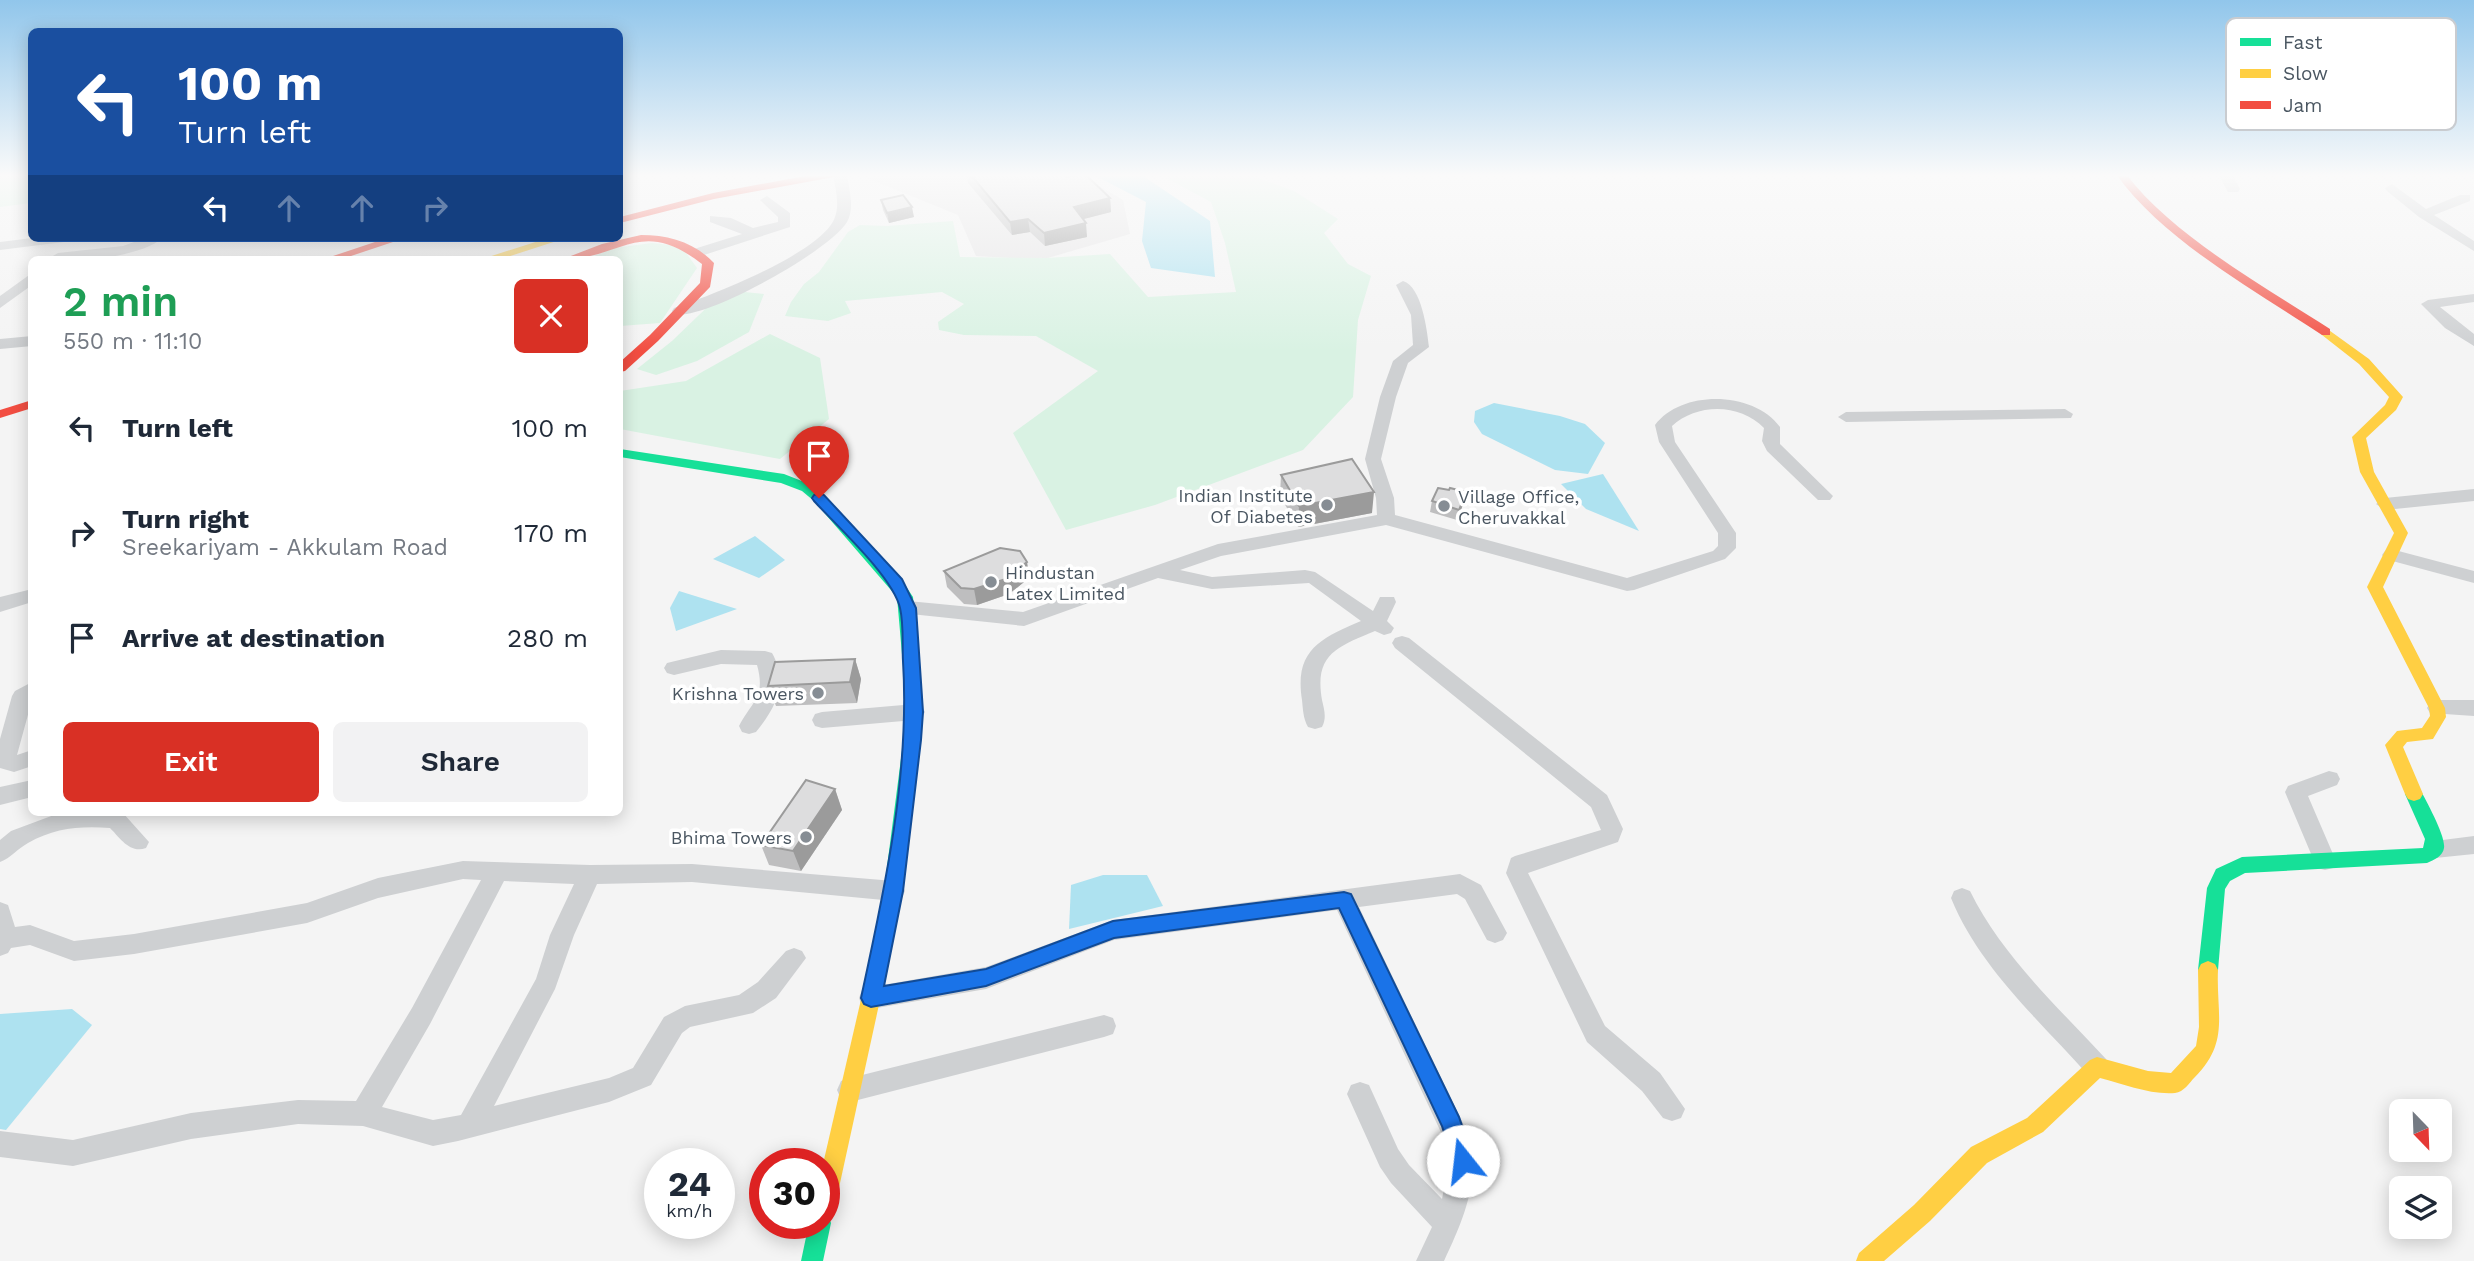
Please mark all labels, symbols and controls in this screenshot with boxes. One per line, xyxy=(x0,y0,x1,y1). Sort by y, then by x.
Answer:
legend xyxy=(2226,18,2456,130)
text: Fast xyxy=(2283,31,2322,54)
text: 100 m xyxy=(178,54,322,112)
icon: left xyxy=(63,56,154,147)
text: Slow xyxy=(2283,62,2328,85)
text: Jam xyxy=(2283,94,2322,117)
text: Turn left xyxy=(178,113,311,151)
icon: left xyxy=(197,189,235,227)
icon: ahead xyxy=(270,189,308,227)
icon: ahead xyxy=(343,189,381,227)
icon: right xyxy=(416,189,454,227)
text: 2 min xyxy=(63,277,178,326)
button: close xyxy=(514,279,588,353)
text: 550 m · 11:10 xyxy=(63,328,202,355)
icon: left xyxy=(63,409,101,447)
text: Turn left xyxy=(122,413,233,443)
text: 100 m xyxy=(512,413,588,443)
pin xyxy=(789,426,849,498)
icon: arrive xyxy=(800,437,838,475)
place label: Indian Institute Of Diabetes xyxy=(1178,485,1313,527)
place label: Village Office, Cheruvakkal xyxy=(1458,486,1579,528)
marker: Indian Institute Of Diabetes xyxy=(1319,497,1335,513)
marker: Village Office, Cheruvakkal xyxy=(1436,498,1452,514)
text: Turn right xyxy=(122,504,249,534)
icon: right xyxy=(63,514,101,552)
text: 170 m xyxy=(514,518,588,548)
text: Sreekariyam - Akkulam Road xyxy=(122,534,448,561)
place label: Hindustan Latex Limited xyxy=(1005,562,1125,604)
marker: Hindustan Latex Limited xyxy=(983,574,999,590)
icon: arrive xyxy=(63,619,101,657)
text: Arrive at destination xyxy=(122,623,385,653)
text: 280 m xyxy=(507,623,588,653)
place label: Krishna Towers xyxy=(672,683,804,704)
marker: Krishna Towers xyxy=(810,685,826,701)
button: Exit xyxy=(63,722,319,802)
button: Share xyxy=(333,722,588,802)
place label: Bhima Towers xyxy=(671,827,792,848)
marker: Bhima Towers xyxy=(798,829,814,845)
north arrow xyxy=(2389,1099,2452,1162)
map controls xyxy=(2389,1099,2452,1239)
position arrow xyxy=(1426,1124,1500,1198)
speed limit sign: 30 xyxy=(749,1148,840,1239)
text: 24 xyxy=(668,1163,711,1205)
button: layers xyxy=(2389,1176,2452,1239)
text: km/h xyxy=(666,1200,713,1221)

